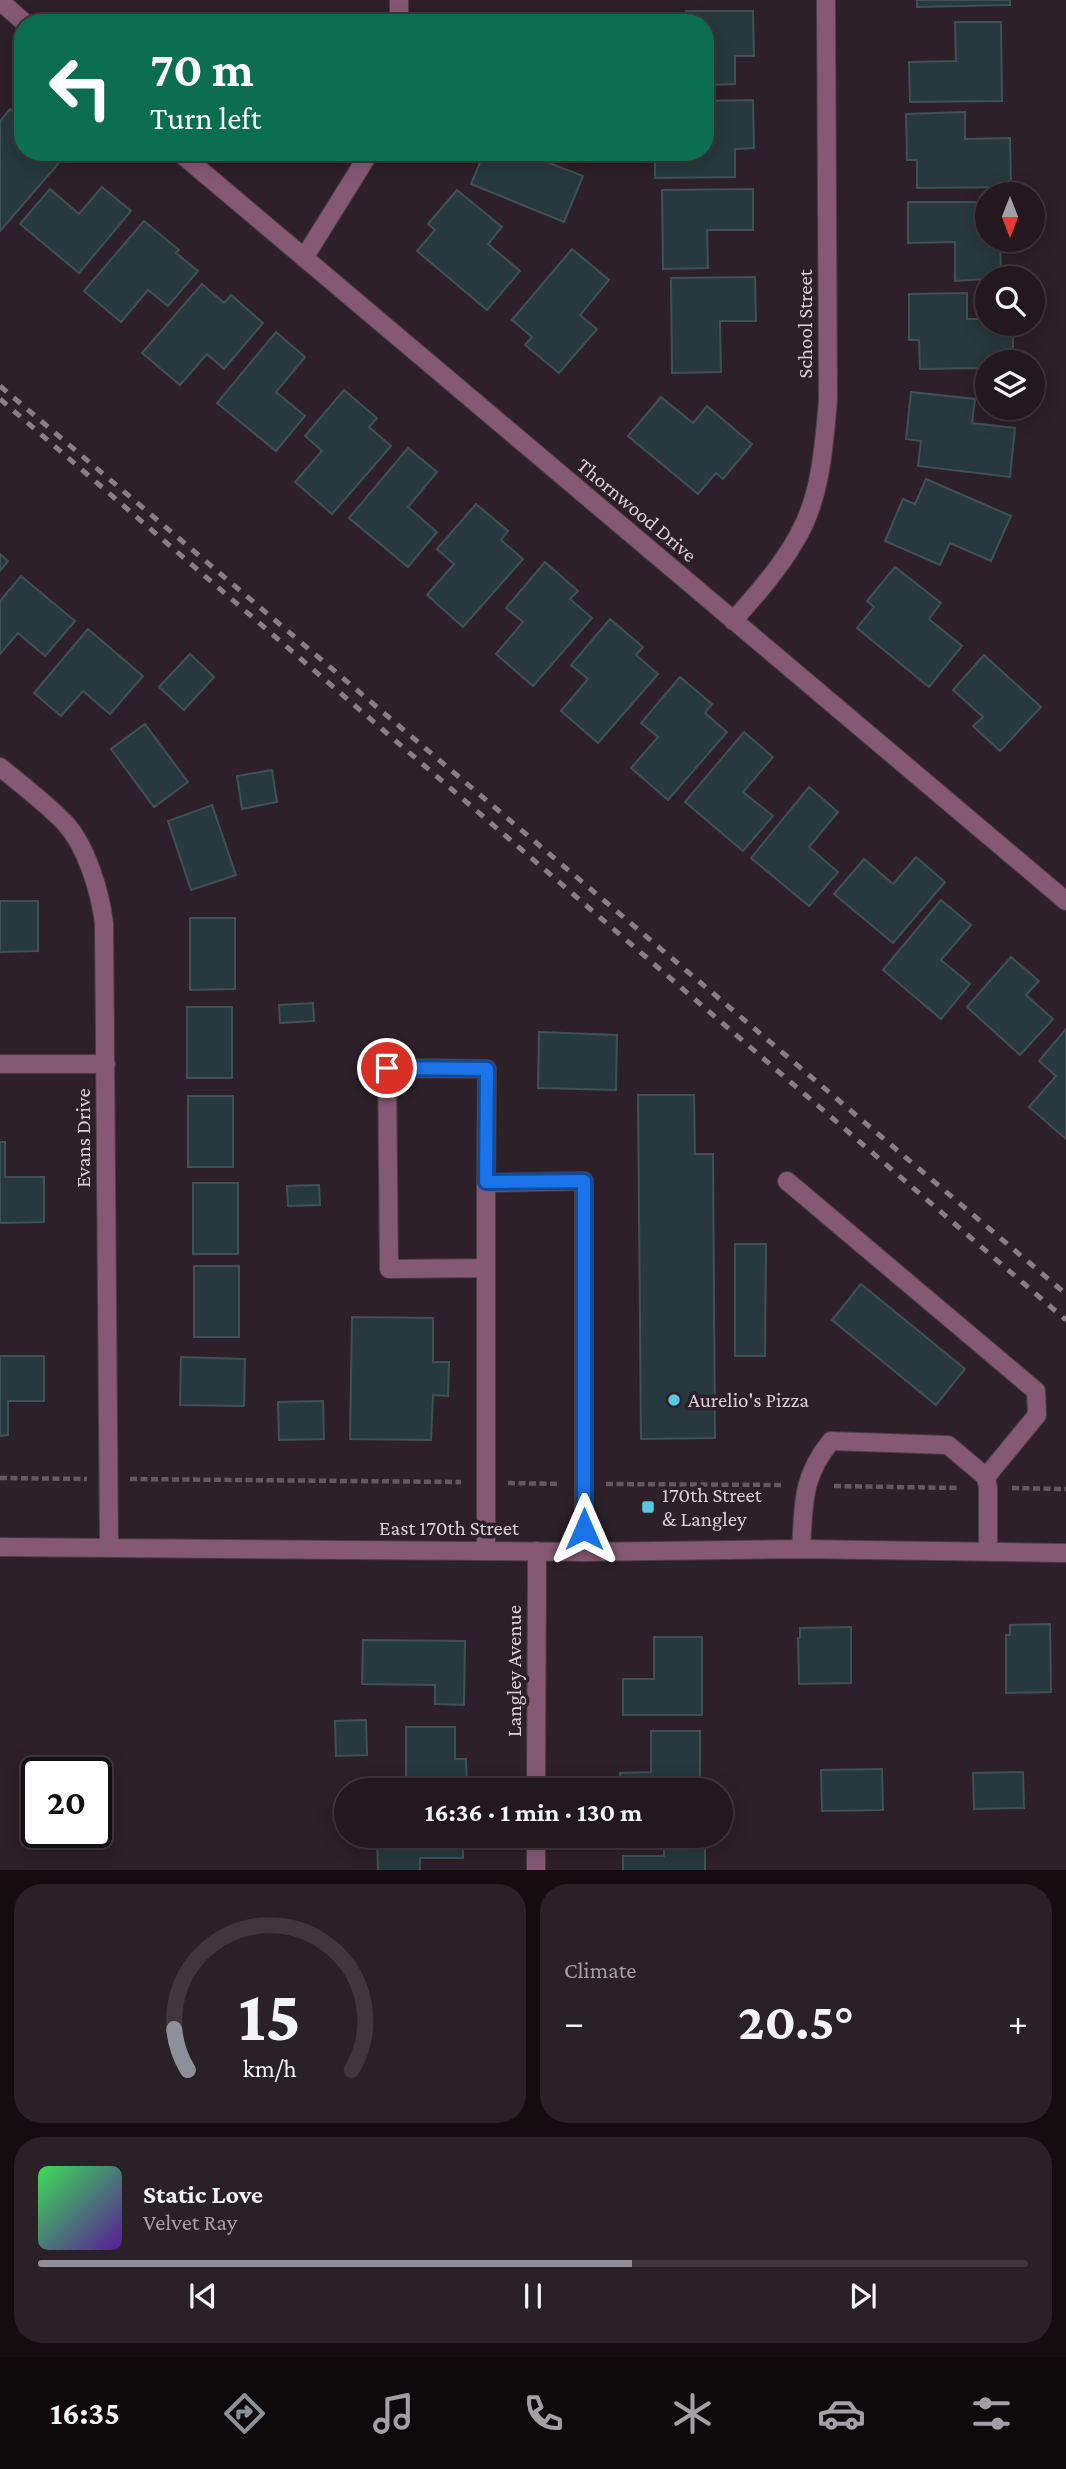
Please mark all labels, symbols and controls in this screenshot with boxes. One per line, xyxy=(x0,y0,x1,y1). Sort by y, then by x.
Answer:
icon: left xyxy=(35,42,126,133)
text: 70 m xyxy=(150,42,254,97)
text: Turn left xyxy=(150,100,261,136)
north arrow xyxy=(975,182,1045,252)
map controls xyxy=(975,182,1045,420)
button: search xyxy=(975,266,1045,336)
street label: School Street xyxy=(793,268,817,379)
button: layers xyxy=(975,350,1045,420)
street label: Thornwood Drive xyxy=(572,453,702,567)
pin xyxy=(357,1038,417,1098)
icon: arrive xyxy=(368,1049,406,1087)
street label: Evans Drive xyxy=(71,1088,95,1188)
place label: Aurelio's Pizza xyxy=(688,1388,809,1412)
marker: Aurelio's Pizza xyxy=(666,1392,682,1408)
place label: 170th Street & Langley xyxy=(662,1483,763,1531)
position arrow xyxy=(547,1492,621,1566)
marker: 170th Street & Langley xyxy=(640,1499,656,1515)
street label: East 170th Street xyxy=(379,1516,520,1540)
street label: Langley Avenue xyxy=(502,1605,526,1737)
speed limit sign: 20 xyxy=(21,1757,112,1848)
text: 16:36 · 1 min · 130 m xyxy=(425,1798,642,1827)
text: Climate xyxy=(564,1957,636,1983)
text: 15 xyxy=(239,1975,301,2056)
text: 20.5° xyxy=(738,1992,854,2050)
text: − xyxy=(564,2001,584,2043)
text: + xyxy=(1008,2001,1028,2043)
text: km/h xyxy=(243,2054,297,2081)
text: Static Love xyxy=(143,2180,263,2209)
text: Velvet Ray xyxy=(143,2209,237,2235)
icon: previous xyxy=(184,2277,222,2315)
icon: pause xyxy=(514,2277,552,2315)
icon: next xyxy=(844,2277,882,2315)
icon: directions xyxy=(220,2389,269,2438)
icon: music xyxy=(369,2389,418,2438)
icon: phone xyxy=(519,2389,568,2438)
icon: climate xyxy=(668,2389,717,2438)
icon: car xyxy=(817,2389,866,2438)
icon: filters xyxy=(967,2389,1016,2438)
text: 16:35 xyxy=(50,2395,120,2431)

